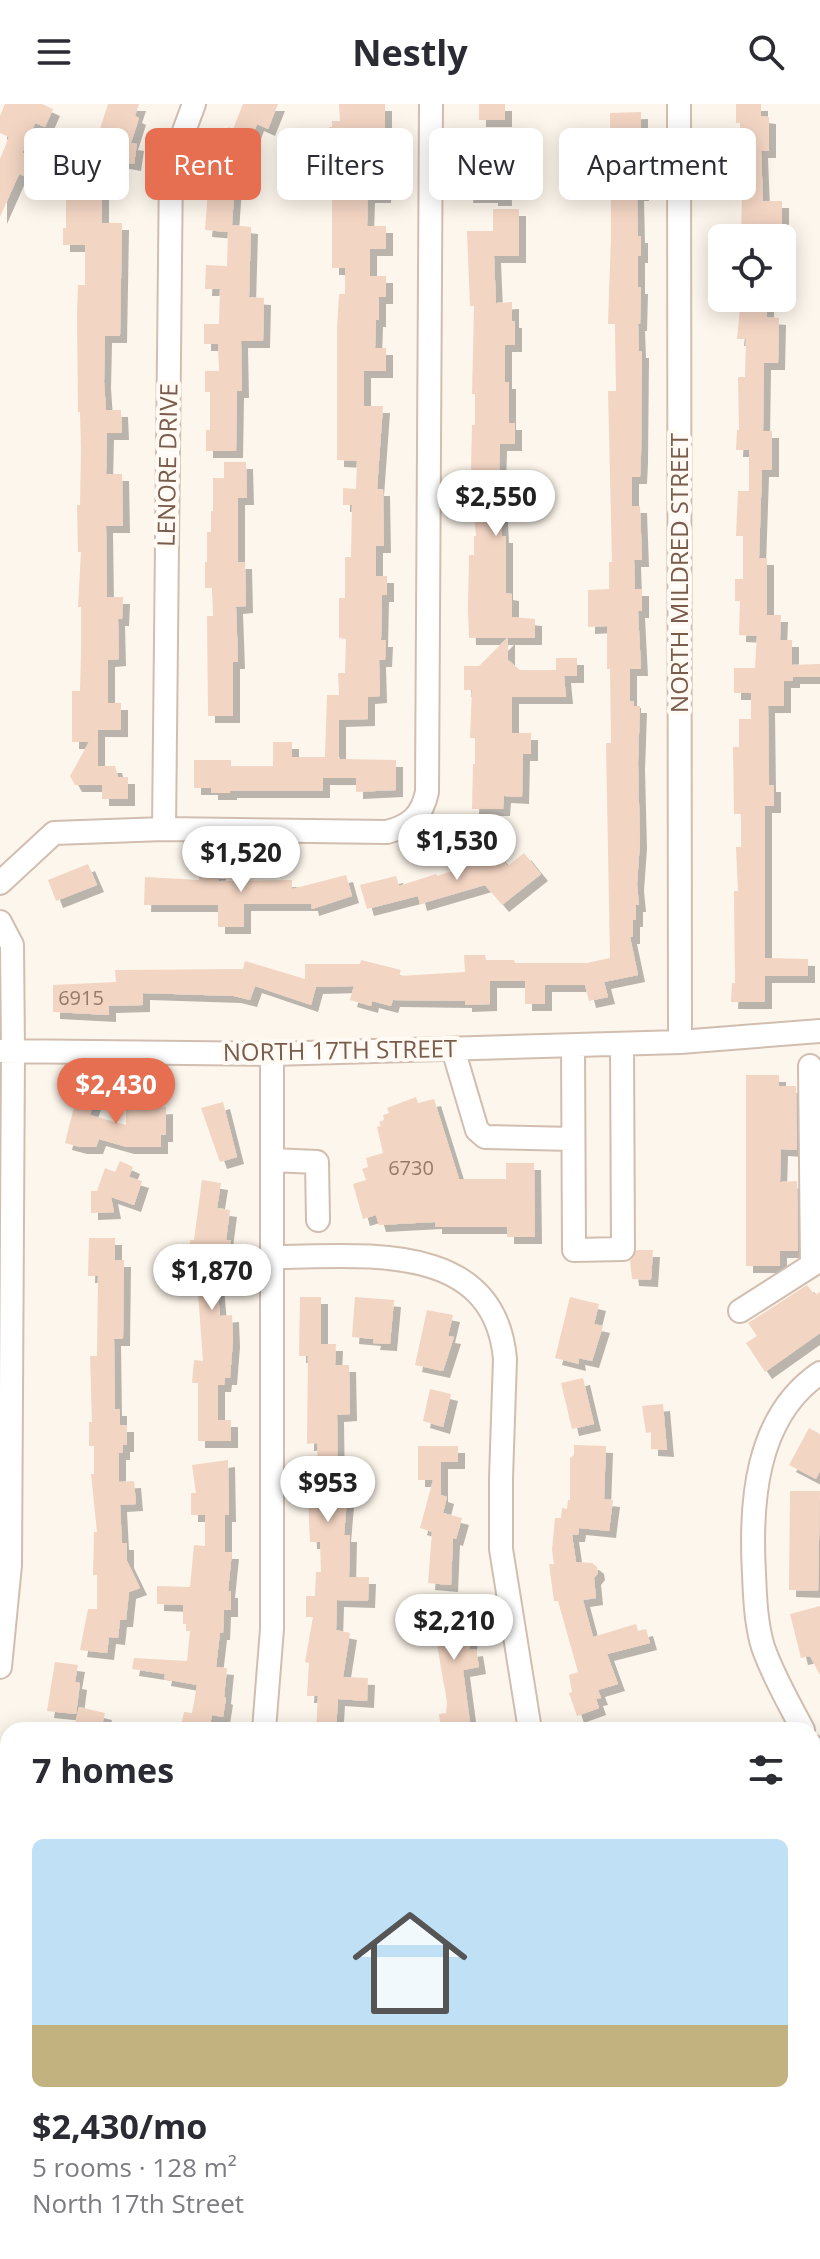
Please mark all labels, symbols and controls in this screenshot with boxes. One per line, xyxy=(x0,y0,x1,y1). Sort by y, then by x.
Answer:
text: Nestly xyxy=(352,28,468,77)
icon: menu xyxy=(32,30,76,74)
icon: search xyxy=(744,30,788,74)
chip: Buy xyxy=(24,128,129,200)
chip: Rent xyxy=(145,128,261,200)
chip: Filters xyxy=(277,128,413,200)
chip: New xyxy=(429,128,543,200)
chip: Apartment xyxy=(559,128,756,200)
map controls xyxy=(708,224,796,312)
button: locate xyxy=(708,224,796,312)
street label: LENORE DRIVE xyxy=(149,383,184,547)
street label: NORTH MILDRED STREET xyxy=(662,433,695,713)
pin: $2,550 xyxy=(431,470,561,538)
text: $2,550 xyxy=(455,478,537,514)
pin: $1,530 xyxy=(392,814,522,882)
text: $1,530 xyxy=(416,822,498,858)
pin: $1,520 xyxy=(176,826,306,894)
text: $1,520 xyxy=(200,834,282,870)
house number: 6915 xyxy=(58,984,104,1011)
street label: NORTH 17TH STREET xyxy=(223,1031,457,1068)
pin: $2,430 xyxy=(51,1058,181,1126)
text: $2,430 xyxy=(75,1066,157,1102)
house number: 6730 xyxy=(388,1154,434,1181)
pin: $1,870 xyxy=(147,1244,277,1312)
text: $1,870 xyxy=(171,1252,253,1288)
pin: $953 xyxy=(281,1456,375,1524)
text: $953 xyxy=(298,1464,358,1500)
pin: $2,210 xyxy=(389,1594,519,1662)
text: $2,210 xyxy=(413,1602,495,1638)
text: 7 homes xyxy=(32,1747,174,1793)
icon: filters xyxy=(744,1748,788,1792)
icon: home xyxy=(338,1891,482,2035)
text: $2,430/mo xyxy=(32,2103,207,2149)
text: 5 rooms · 128 m² xyxy=(32,2149,237,2185)
text: North 17th Street xyxy=(32,2185,244,2221)

